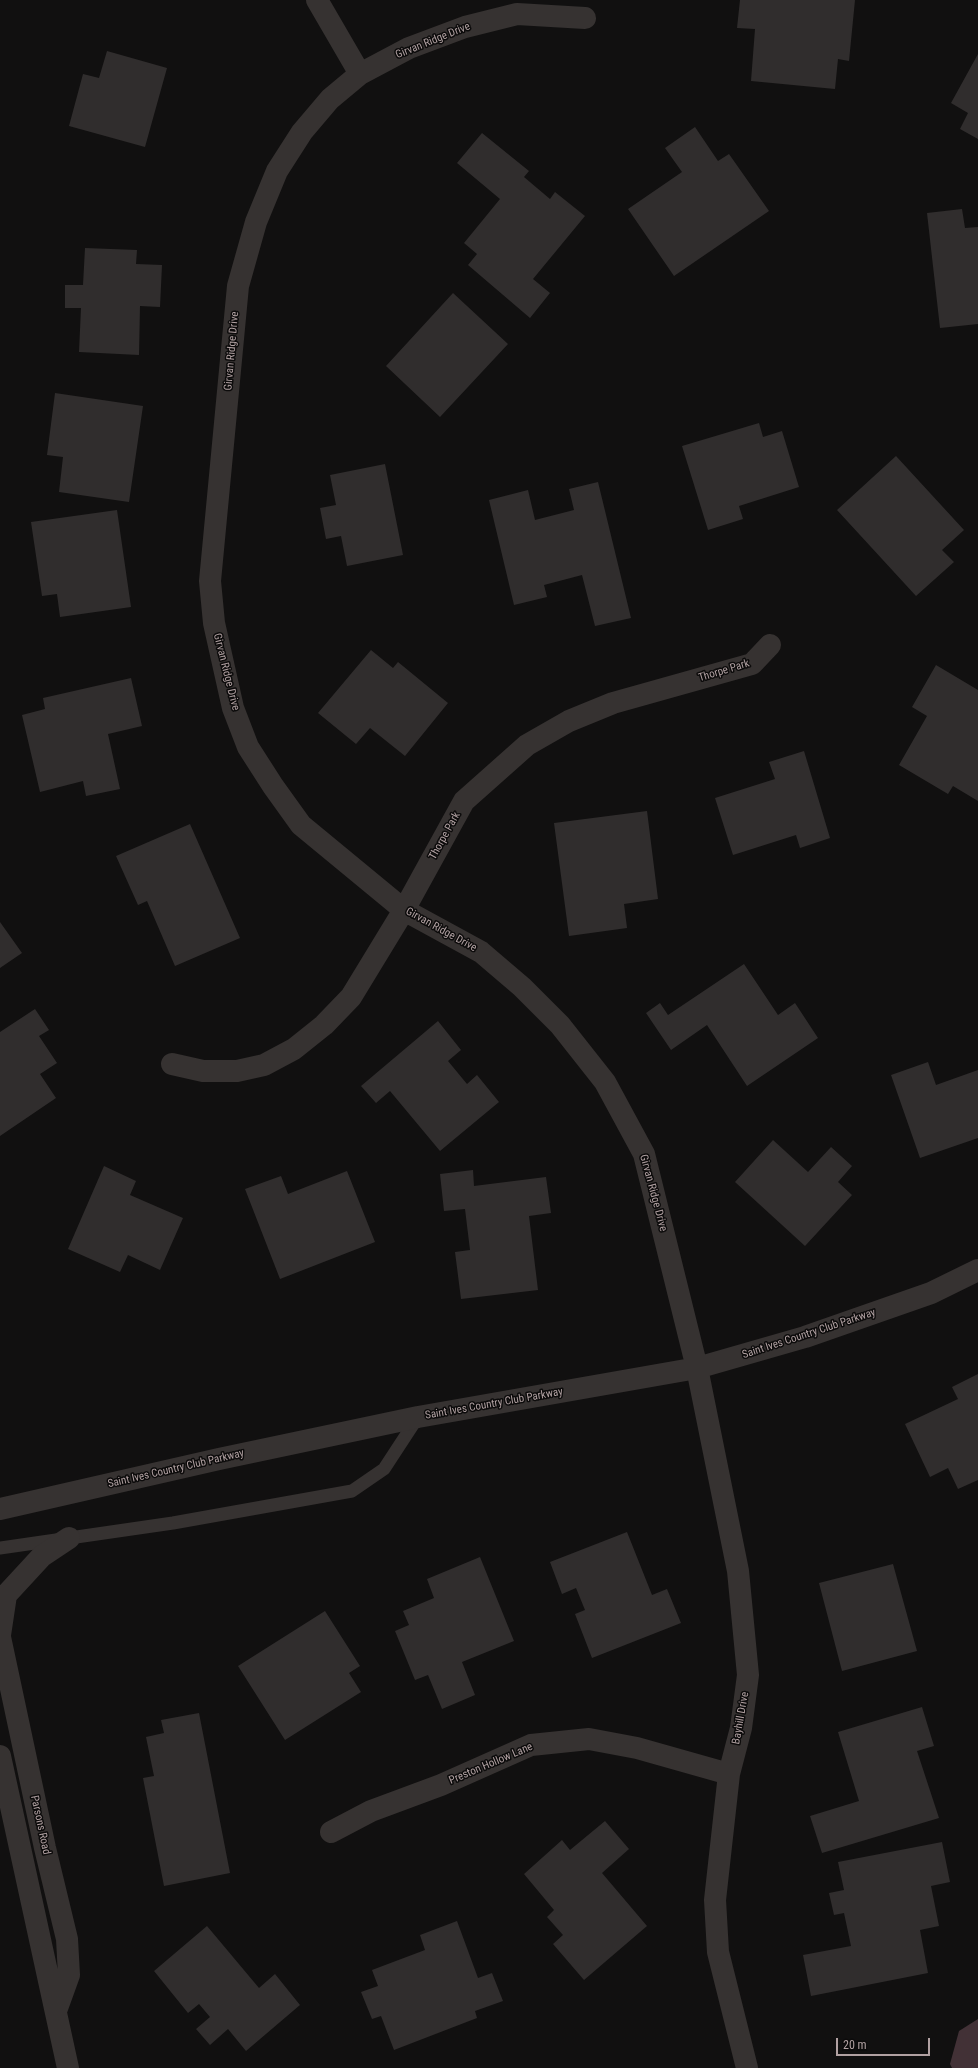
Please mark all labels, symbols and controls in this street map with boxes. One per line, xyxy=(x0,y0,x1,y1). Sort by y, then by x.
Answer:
street label: Girvan Ridge Drive xyxy=(394,20,472,62)
street label: Girvan Ridge Drive xyxy=(222,311,242,391)
street label: Girvan Ridge Drive xyxy=(210,632,242,712)
street label: Thorpe Park xyxy=(697,657,751,685)
street label: Thorpe Park xyxy=(426,810,464,862)
street label: Girvan Ridge Drive xyxy=(403,905,479,955)
street label: Girvan Ridge Drive xyxy=(636,1153,670,1233)
street label: Saint Ives Country Club Parkway xyxy=(741,1306,877,1362)
street label: Saint Ives Country Club Parkway xyxy=(424,1385,564,1423)
street label: Saint Ives Country Club Parkway xyxy=(107,1447,245,1491)
street label: Bayhill Drive xyxy=(730,1691,752,1745)
street label: Preston Hollow Lane xyxy=(447,1740,535,1788)
street label: Parsons Road xyxy=(27,1794,53,1856)
scale bar xyxy=(838,2030,932,2056)
text: 20 m xyxy=(843,2038,867,2052)

